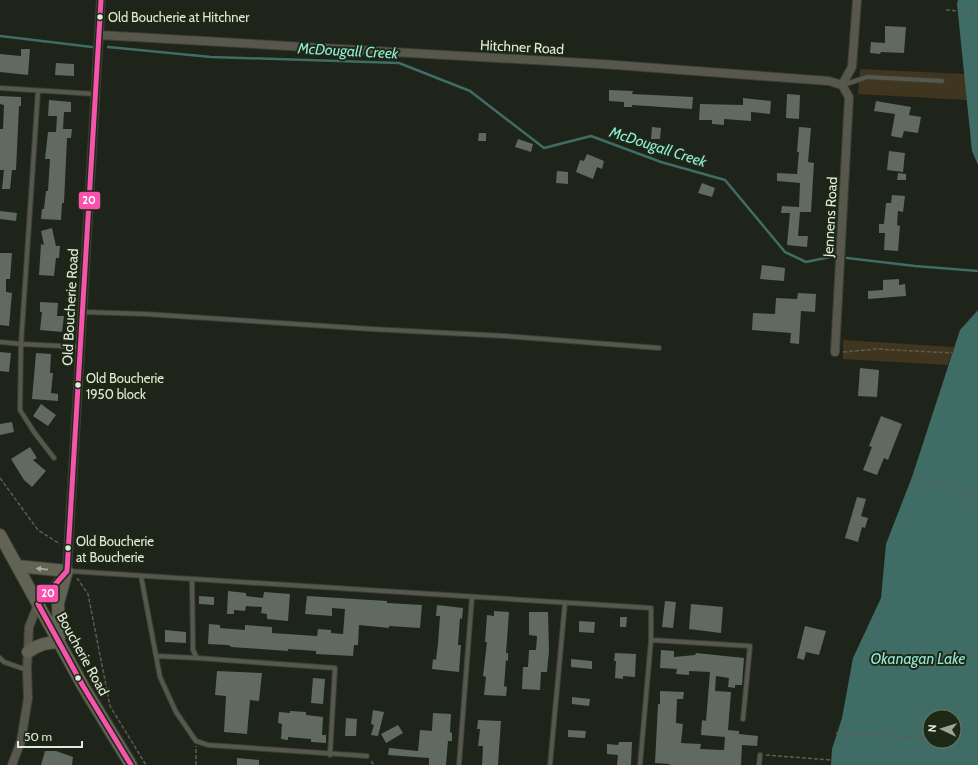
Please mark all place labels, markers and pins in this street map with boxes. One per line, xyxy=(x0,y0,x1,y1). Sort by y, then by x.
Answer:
place label: Old Boucherie at Hitchner xyxy=(108,9,250,25)
marker: Old Boucherie at Hitchner xyxy=(95,12,105,22)
place label: Old Boucherie 1950 block xyxy=(86,370,164,402)
marker: Old Boucherie 1950 block xyxy=(73,380,83,390)
place label: Old Boucherie at Boucherie xyxy=(76,533,154,565)
marker: Old Boucherie at Boucherie xyxy=(63,543,73,553)
unlabelled marker xyxy=(73,673,83,683)

